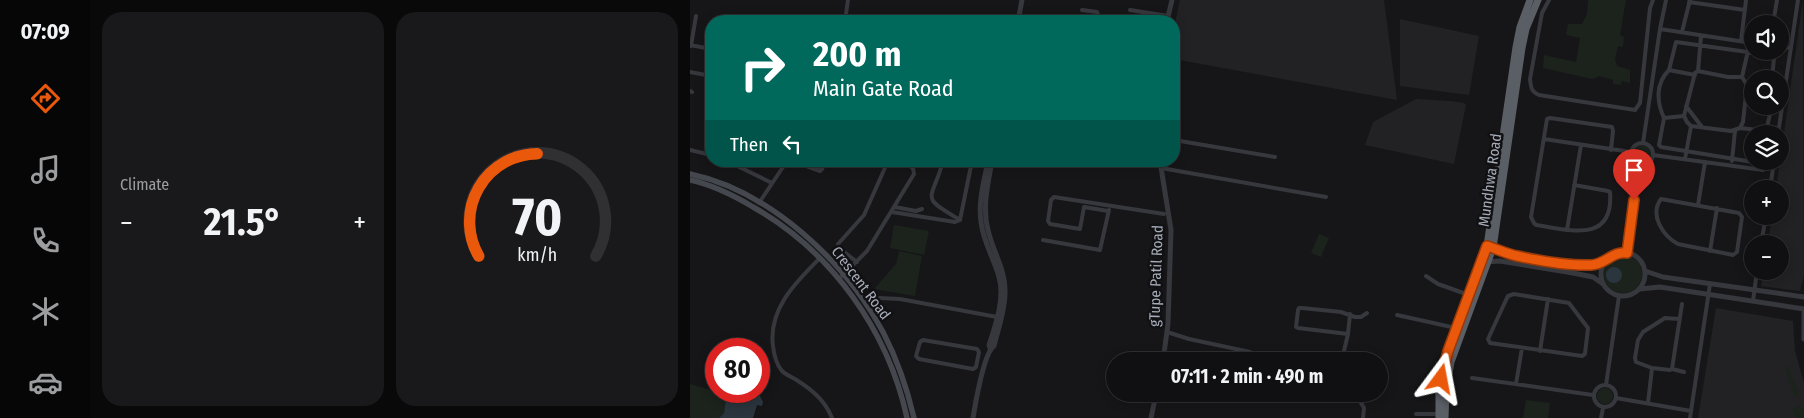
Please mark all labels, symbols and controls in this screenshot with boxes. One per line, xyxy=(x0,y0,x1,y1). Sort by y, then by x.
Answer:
map controls xyxy=(1744,15,1789,280)
button: sound xyxy=(1744,15,1789,60)
text: 07:09 xyxy=(20,18,70,45)
text: 200 m xyxy=(813,33,901,75)
icon: right xyxy=(730,35,795,100)
button: search xyxy=(1744,70,1789,115)
text: Main Gate Road xyxy=(813,75,954,102)
icon: directions xyxy=(28,81,63,116)
button: layers xyxy=(1744,125,1789,170)
icon: left xyxy=(778,130,806,158)
street label: Mundhwa Road xyxy=(1475,132,1505,228)
text: Then xyxy=(730,133,768,156)
pin xyxy=(1613,149,1655,200)
icon: music xyxy=(28,152,63,187)
icon: arrive xyxy=(1620,156,1648,184)
text: Climate xyxy=(120,175,169,194)
button: + xyxy=(1744,180,1789,225)
text: 70 xyxy=(512,186,562,249)
text: 21.5° xyxy=(204,199,282,245)
text: − xyxy=(120,206,133,239)
text: + xyxy=(353,206,366,239)
icon: phone xyxy=(28,223,63,258)
street label: gTupe Patil Road xyxy=(1145,225,1167,327)
button: − xyxy=(1744,235,1789,280)
street label: Crescent Road xyxy=(828,243,894,323)
text: km/h xyxy=(517,244,557,266)
icon: climate xyxy=(28,294,63,329)
speed limit sign: 80 xyxy=(705,338,770,403)
position arrow xyxy=(1414,352,1466,404)
icon: car xyxy=(28,365,63,400)
text: 07:11 · 2 min · 490 m xyxy=(1171,365,1323,388)

